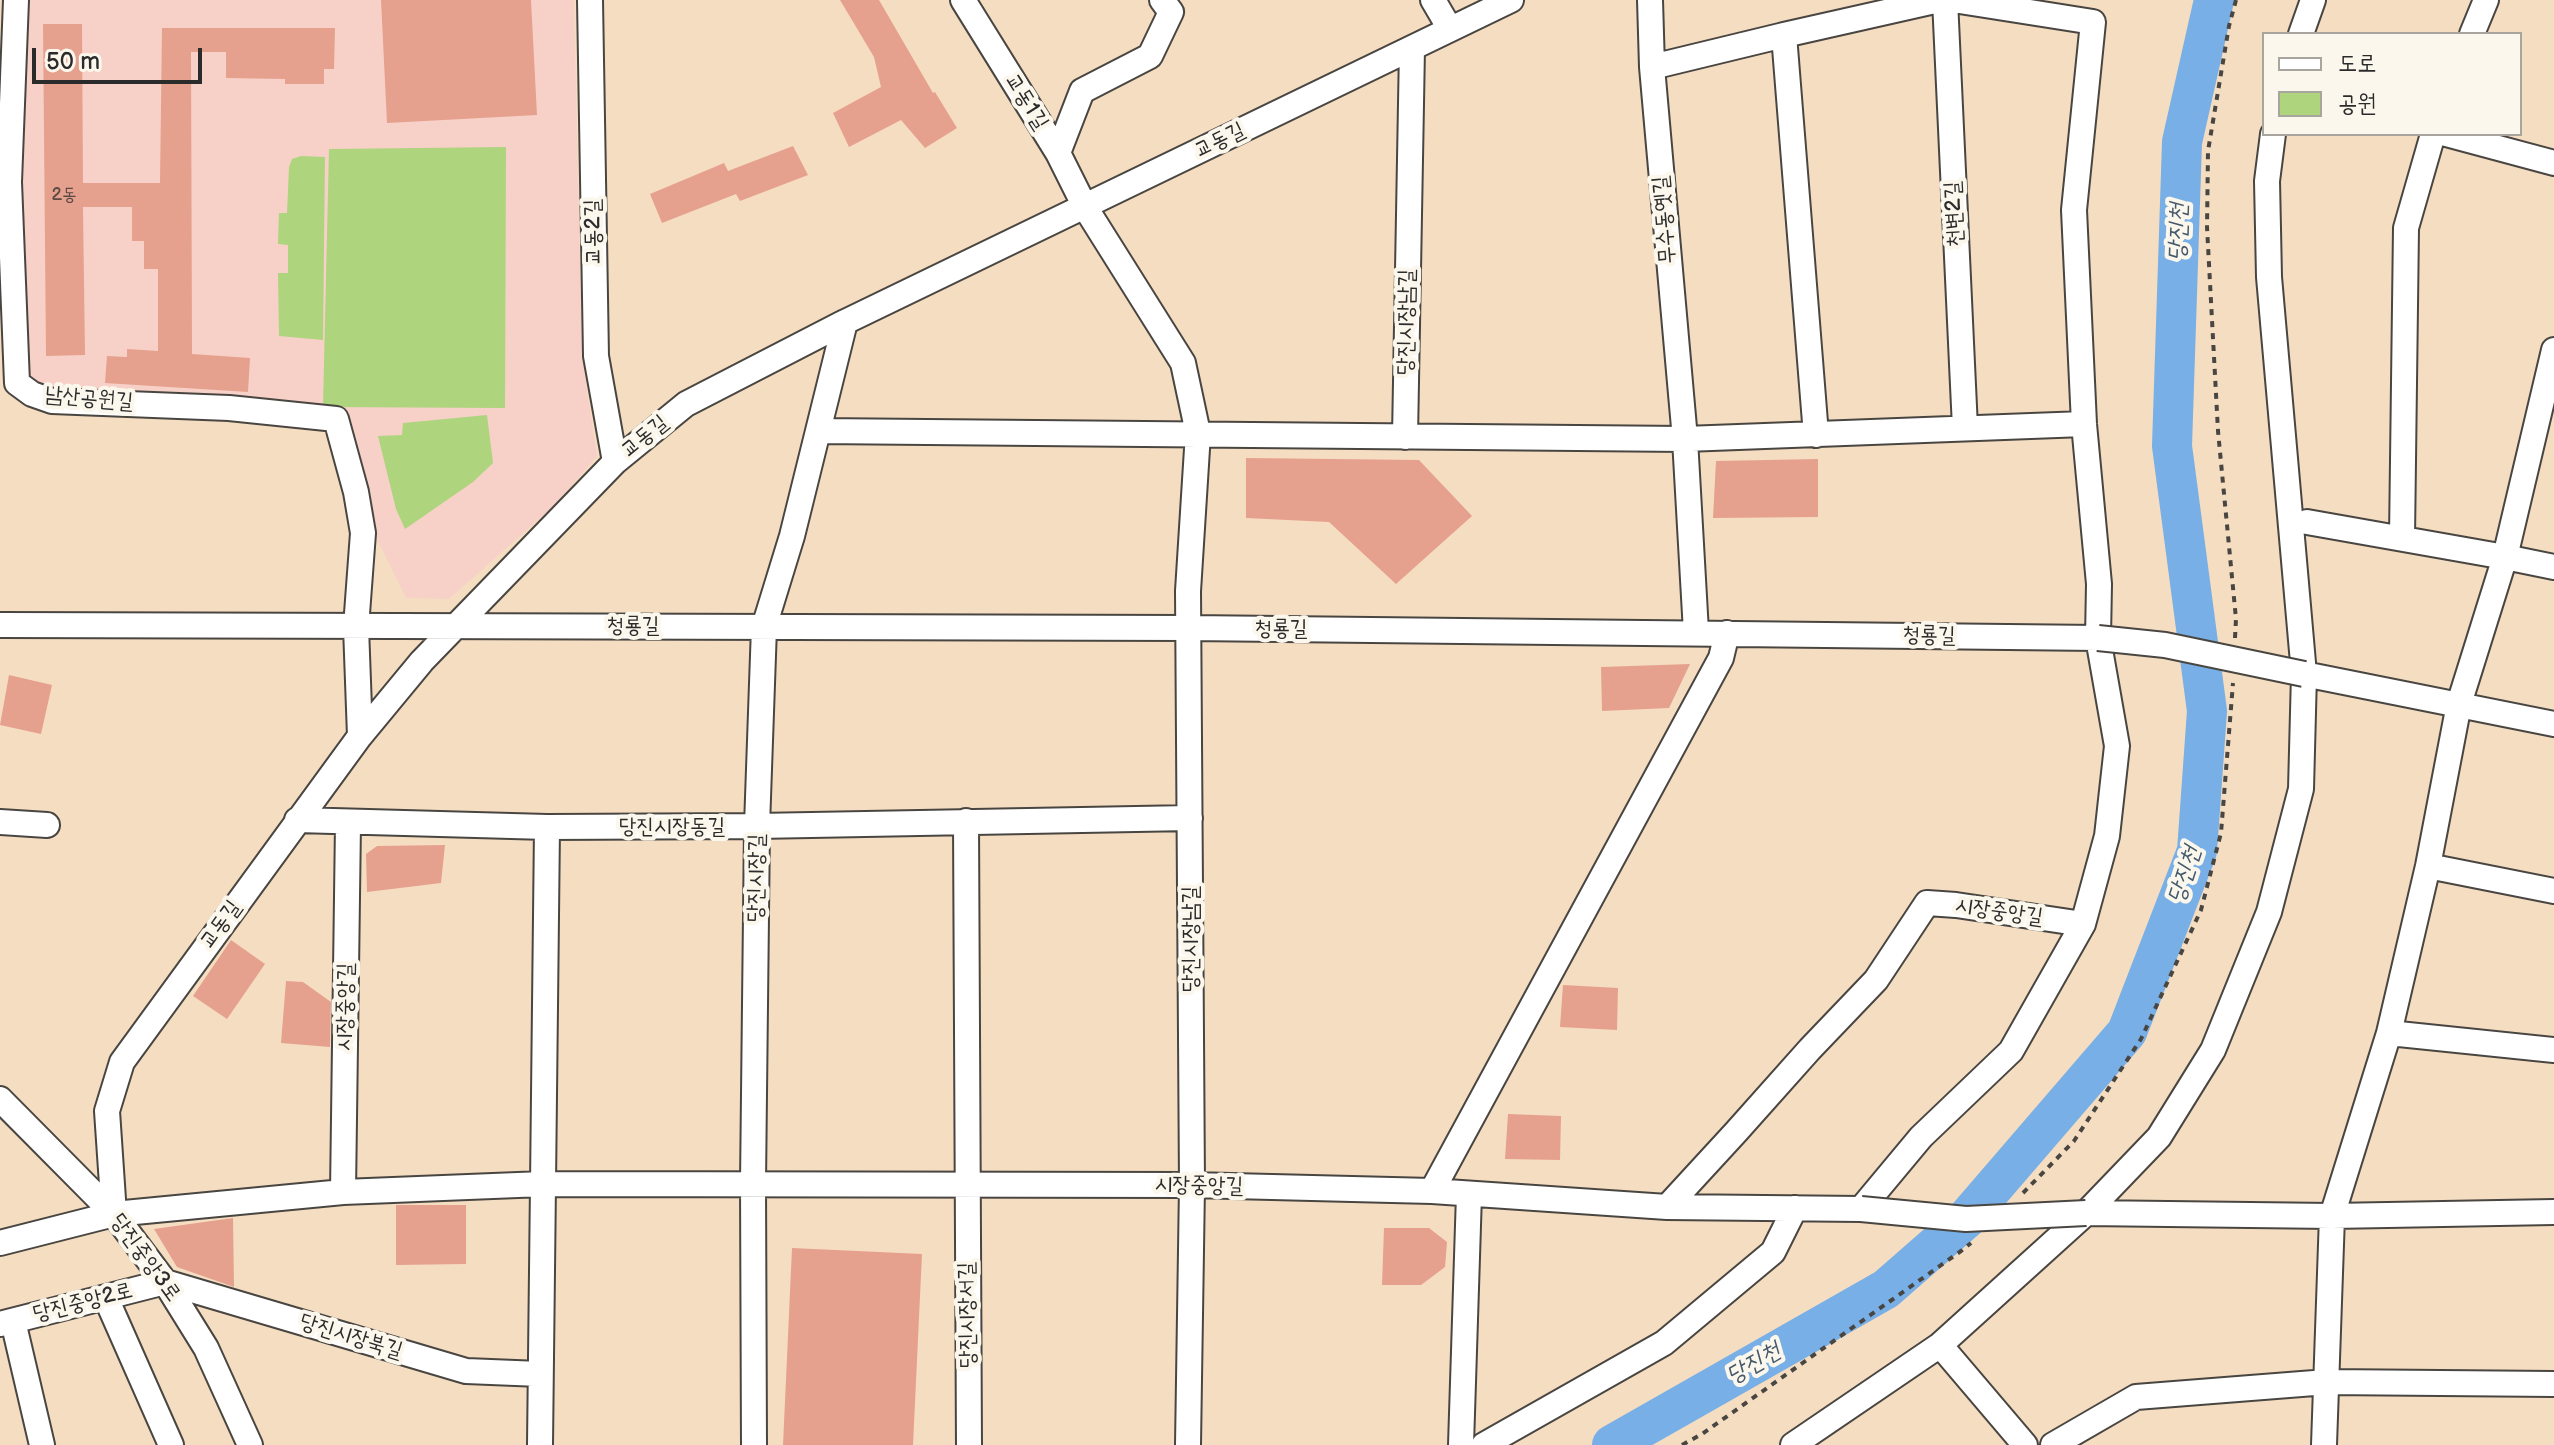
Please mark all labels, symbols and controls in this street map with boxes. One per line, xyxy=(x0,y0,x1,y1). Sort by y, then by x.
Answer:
scale bar xyxy=(36,32,206,82)
legend xyxy=(2262,32,2522,136)
text: 50 m xyxy=(46,47,100,76)
text: 도로 xyxy=(2338,49,2377,78)
street label: 교동1길 xyxy=(998,69,1054,135)
text: 공원 xyxy=(2338,89,2377,118)
street label: 교동길 xyxy=(1190,117,1250,165)
street label: 무수동옛길 xyxy=(1648,175,1682,265)
street label: 천변2길 xyxy=(1940,180,1970,248)
house number: 2동 xyxy=(51,184,77,206)
street label: 교동2길 xyxy=(580,199,608,265)
water label: 당진천 xyxy=(2164,203,2194,261)
street label: 당진시장남길 xyxy=(1393,269,1421,375)
street label: 남산공원길 xyxy=(44,382,134,416)
street label: 교동길 xyxy=(616,410,674,464)
street label: 청룡길 xyxy=(606,613,660,639)
street label: 청룡길 xyxy=(1254,616,1308,642)
street label: 청룡길 xyxy=(1902,622,1956,650)
street label: 당진시장동길 xyxy=(619,814,725,840)
street label: 당진시장길 xyxy=(743,834,771,922)
water label: 당진천 xyxy=(2162,843,2208,907)
street label: 당진시장남길 xyxy=(1178,886,1204,992)
street label: 시장중앙길 xyxy=(1953,893,2045,931)
street label: 교동길 xyxy=(195,896,247,954)
street label: 시장중앙길 xyxy=(332,963,360,1051)
street label: 시장중앙길 xyxy=(1155,1172,1243,1200)
street label: 당진중앙3로 xyxy=(104,1209,186,1307)
street label: 당진시장서길 xyxy=(954,1262,982,1368)
street label: 당진중앙2로 xyxy=(31,1278,135,1328)
street label: 당진시장북길 xyxy=(296,1309,406,1365)
water label: 당진천 xyxy=(1722,1337,1786,1391)

